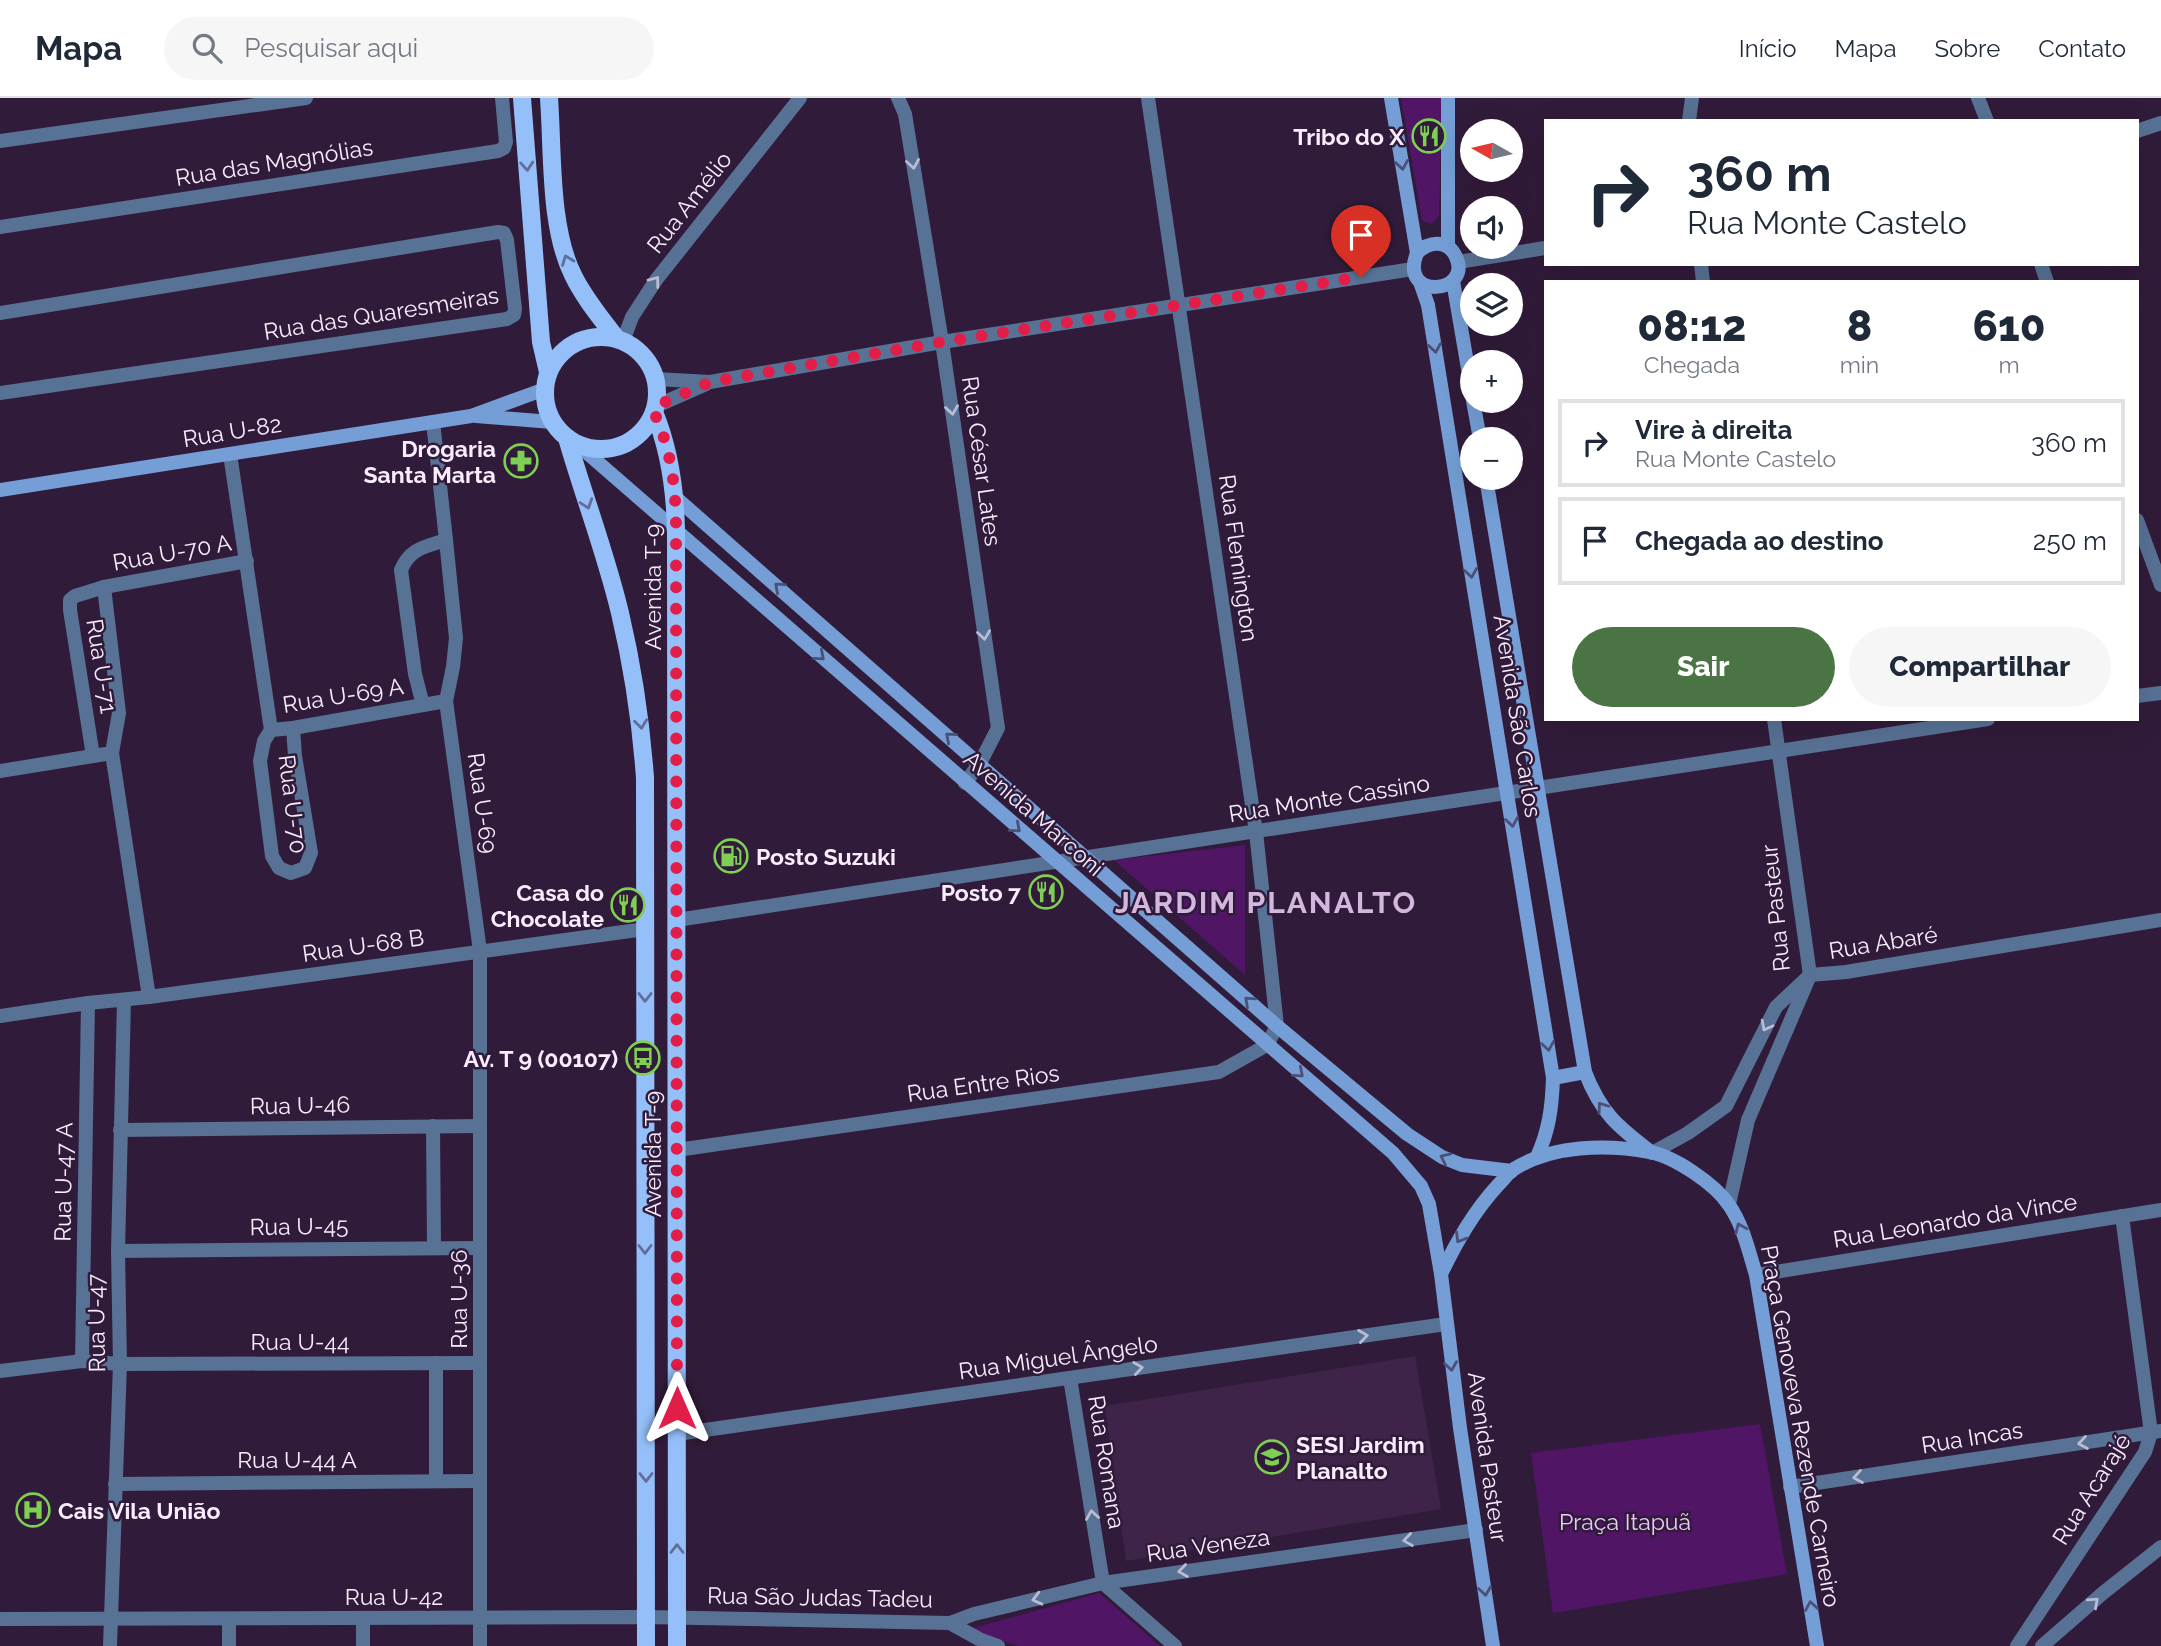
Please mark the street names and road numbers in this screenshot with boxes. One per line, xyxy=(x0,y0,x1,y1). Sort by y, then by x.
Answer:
street label: Rua das Magnólias xyxy=(173,133,375,191)
street label: Rua Amélio xyxy=(641,146,737,258)
street label: Rua das Quaresmeiras xyxy=(261,281,501,345)
street label: Rua César Lates xyxy=(957,374,1007,548)
street label: Rua U-82 xyxy=(181,410,283,452)
street label: Rua Flemington xyxy=(1214,473,1264,643)
street label: Avenida T-9 xyxy=(639,524,666,650)
street label: Rua U-70 A xyxy=(111,528,234,576)
street label: Avenida São Carlos xyxy=(1489,613,1547,819)
street label: Rua U-71 xyxy=(81,617,123,715)
street label: Rua U-69 A xyxy=(281,672,406,718)
street label: Avenida Marconi xyxy=(959,745,1109,881)
street label: Rua U-69 xyxy=(463,751,503,855)
street label: Rua U-70 xyxy=(274,753,312,855)
street label: Rua Monte Cassino xyxy=(1226,769,1432,827)
street label: Rua Pasteur xyxy=(1755,843,1795,973)
street label: Rua Abaré xyxy=(1827,920,1939,964)
street label: Rua U-68 B xyxy=(300,923,426,967)
street label: Rua Entre Rios xyxy=(905,1059,1061,1107)
street label: Rua U-46 xyxy=(250,1091,350,1119)
street label: Avenida T-9 xyxy=(639,1091,666,1217)
street label: Rua U-47 A xyxy=(48,1122,78,1242)
street label: Rua Leonardo da Vince xyxy=(1831,1187,2079,1253)
street label: Rua U-45 xyxy=(249,1212,349,1240)
street label: Praça Genoveva Rezende Carneiro xyxy=(1756,1243,1846,1609)
street label: Rua U-36 xyxy=(445,1249,472,1349)
street label: Rua U-47 xyxy=(82,1273,110,1373)
street label: Rua U-44 xyxy=(251,1328,349,1355)
street label: Rua Miguel Ângelo xyxy=(957,1330,1159,1384)
street label: Avenida Pasteur xyxy=(1463,1370,1513,1544)
street label: Rua Romana xyxy=(1083,1393,1131,1531)
street label: Rua Incas xyxy=(1919,1416,2025,1458)
street label: Rua Acarajé xyxy=(2046,1429,2136,1549)
street label: Rua U-44 A xyxy=(237,1446,357,1473)
street label: Rua Veneza xyxy=(1145,1523,1271,1567)
street label: Rua São Judas Tadeu xyxy=(707,1582,933,1612)
street label: Rua U-42 xyxy=(345,1583,443,1610)

